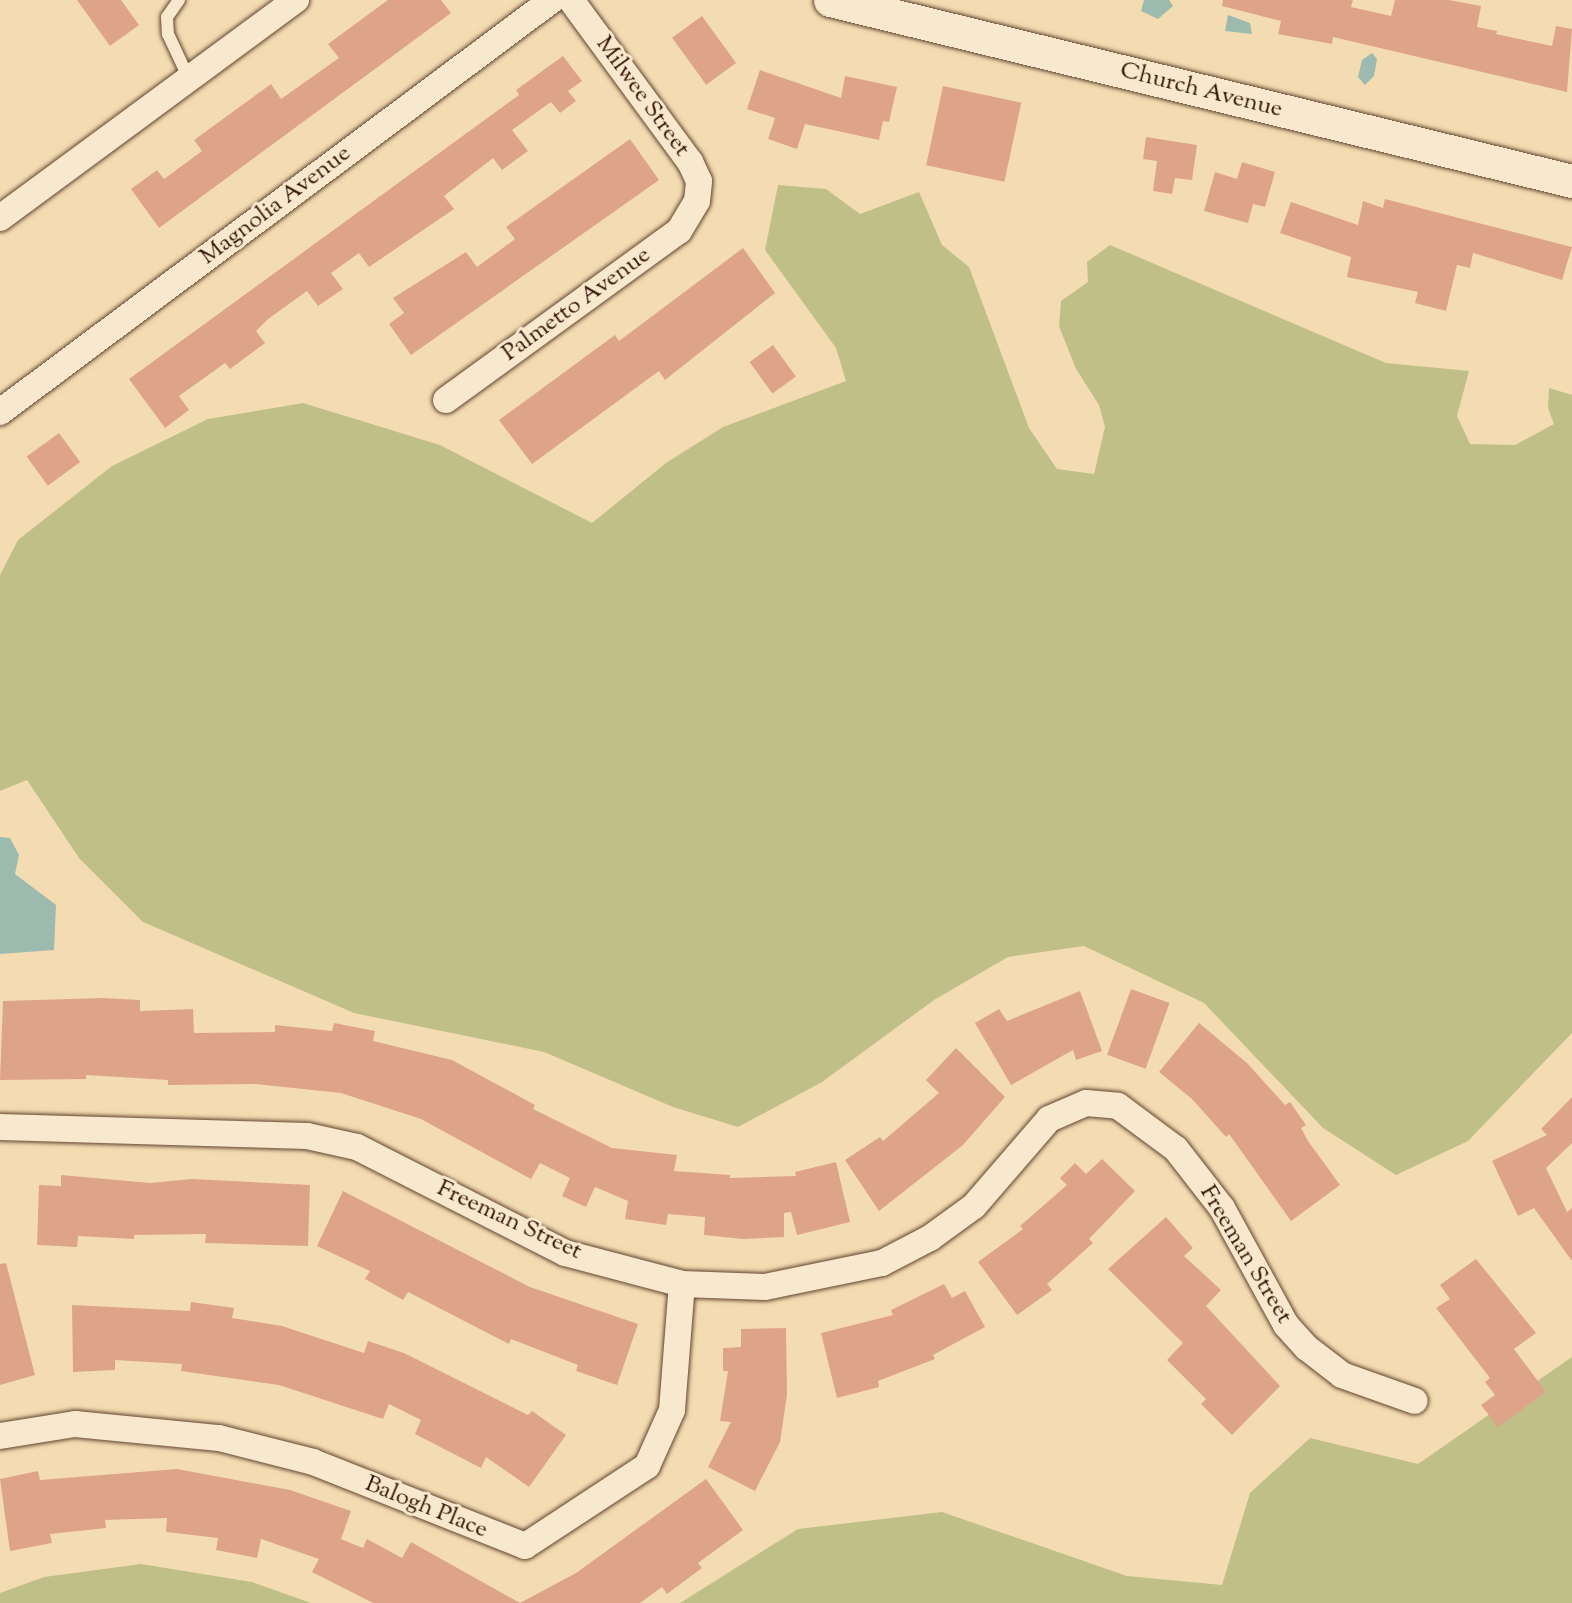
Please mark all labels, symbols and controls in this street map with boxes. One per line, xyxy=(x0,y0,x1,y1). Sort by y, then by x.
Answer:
street label: Milwee Street xyxy=(589,31,695,163)
street label: Church Avenue xyxy=(1117,57,1285,125)
street label: Magnolia Avenue xyxy=(195,140,357,272)
street label: Palmetto Avenue xyxy=(497,241,657,369)
street label: Freeman Street xyxy=(432,1175,586,1267)
street label: Freeman Street xyxy=(1192,1181,1298,1329)
street label: Balogh Place xyxy=(360,1470,492,1546)

